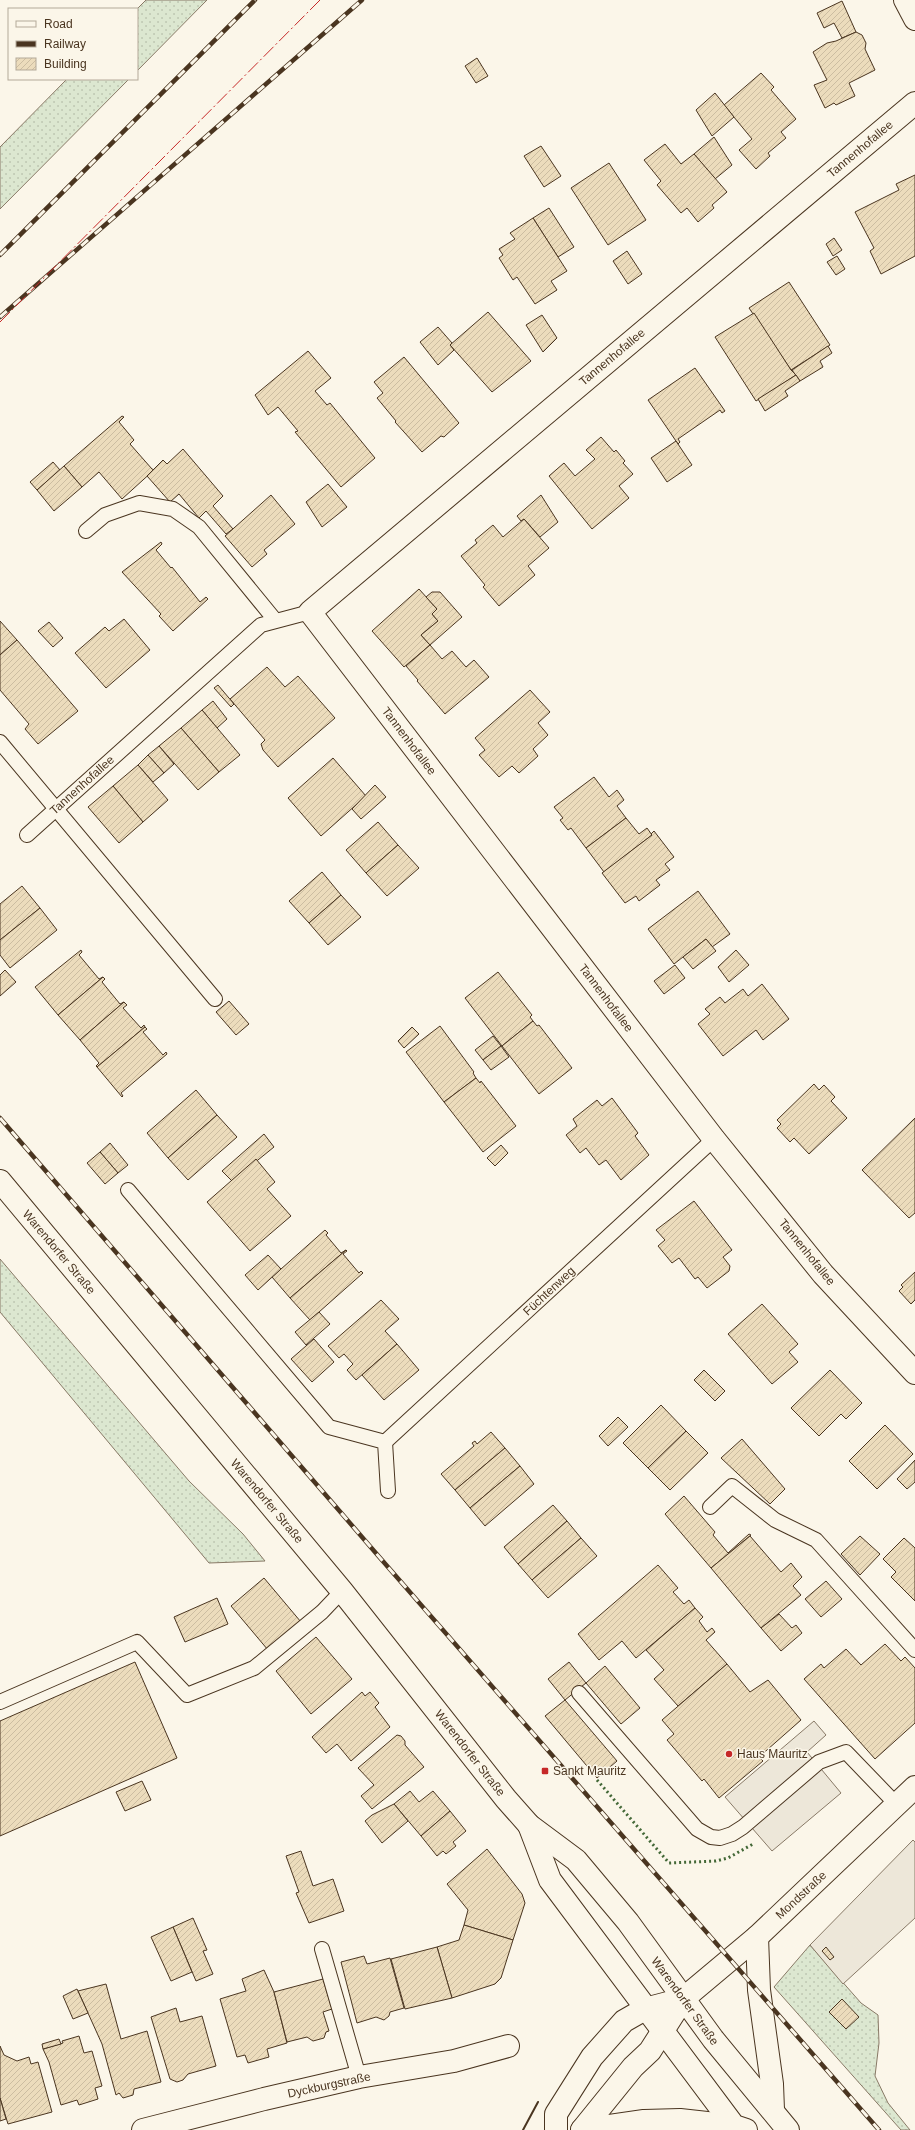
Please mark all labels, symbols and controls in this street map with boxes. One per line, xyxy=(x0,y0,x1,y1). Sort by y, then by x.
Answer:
legend xyxy=(8,8,138,80)
text: Road xyxy=(44,17,73,31)
text: Railway xyxy=(44,37,86,51)
text: Building xyxy=(44,57,87,71)
street label: Tannenhofallee xyxy=(824,117,896,181)
street label: Tannenhofallee xyxy=(576,325,648,389)
street label: Tannenhofallee xyxy=(379,704,439,778)
street label: Tannenhofallee xyxy=(47,752,117,817)
street label: Tannenhofallee xyxy=(576,961,636,1035)
street label: Warendorfer Straße xyxy=(20,1207,99,1297)
street label: Tannenhofallee xyxy=(776,1216,838,1288)
street label: Füchtenweg xyxy=(520,1264,578,1318)
street label: Warendorfer Straße xyxy=(228,1456,307,1546)
street label: Warendorfer Straße xyxy=(432,1707,508,1799)
place label: Haus Mauritz xyxy=(737,1747,808,1761)
marker: Haus Mauritz xyxy=(724,1749,734,1759)
place label: Sankt Mauritz xyxy=(553,1764,626,1778)
marker: Sankt Mauritz xyxy=(540,1766,550,1776)
street label: Mondstraße xyxy=(773,1868,829,1922)
street label: Warendorfer Straße xyxy=(648,1954,722,2048)
street label: Dyckburgstraße xyxy=(286,2069,372,2101)

